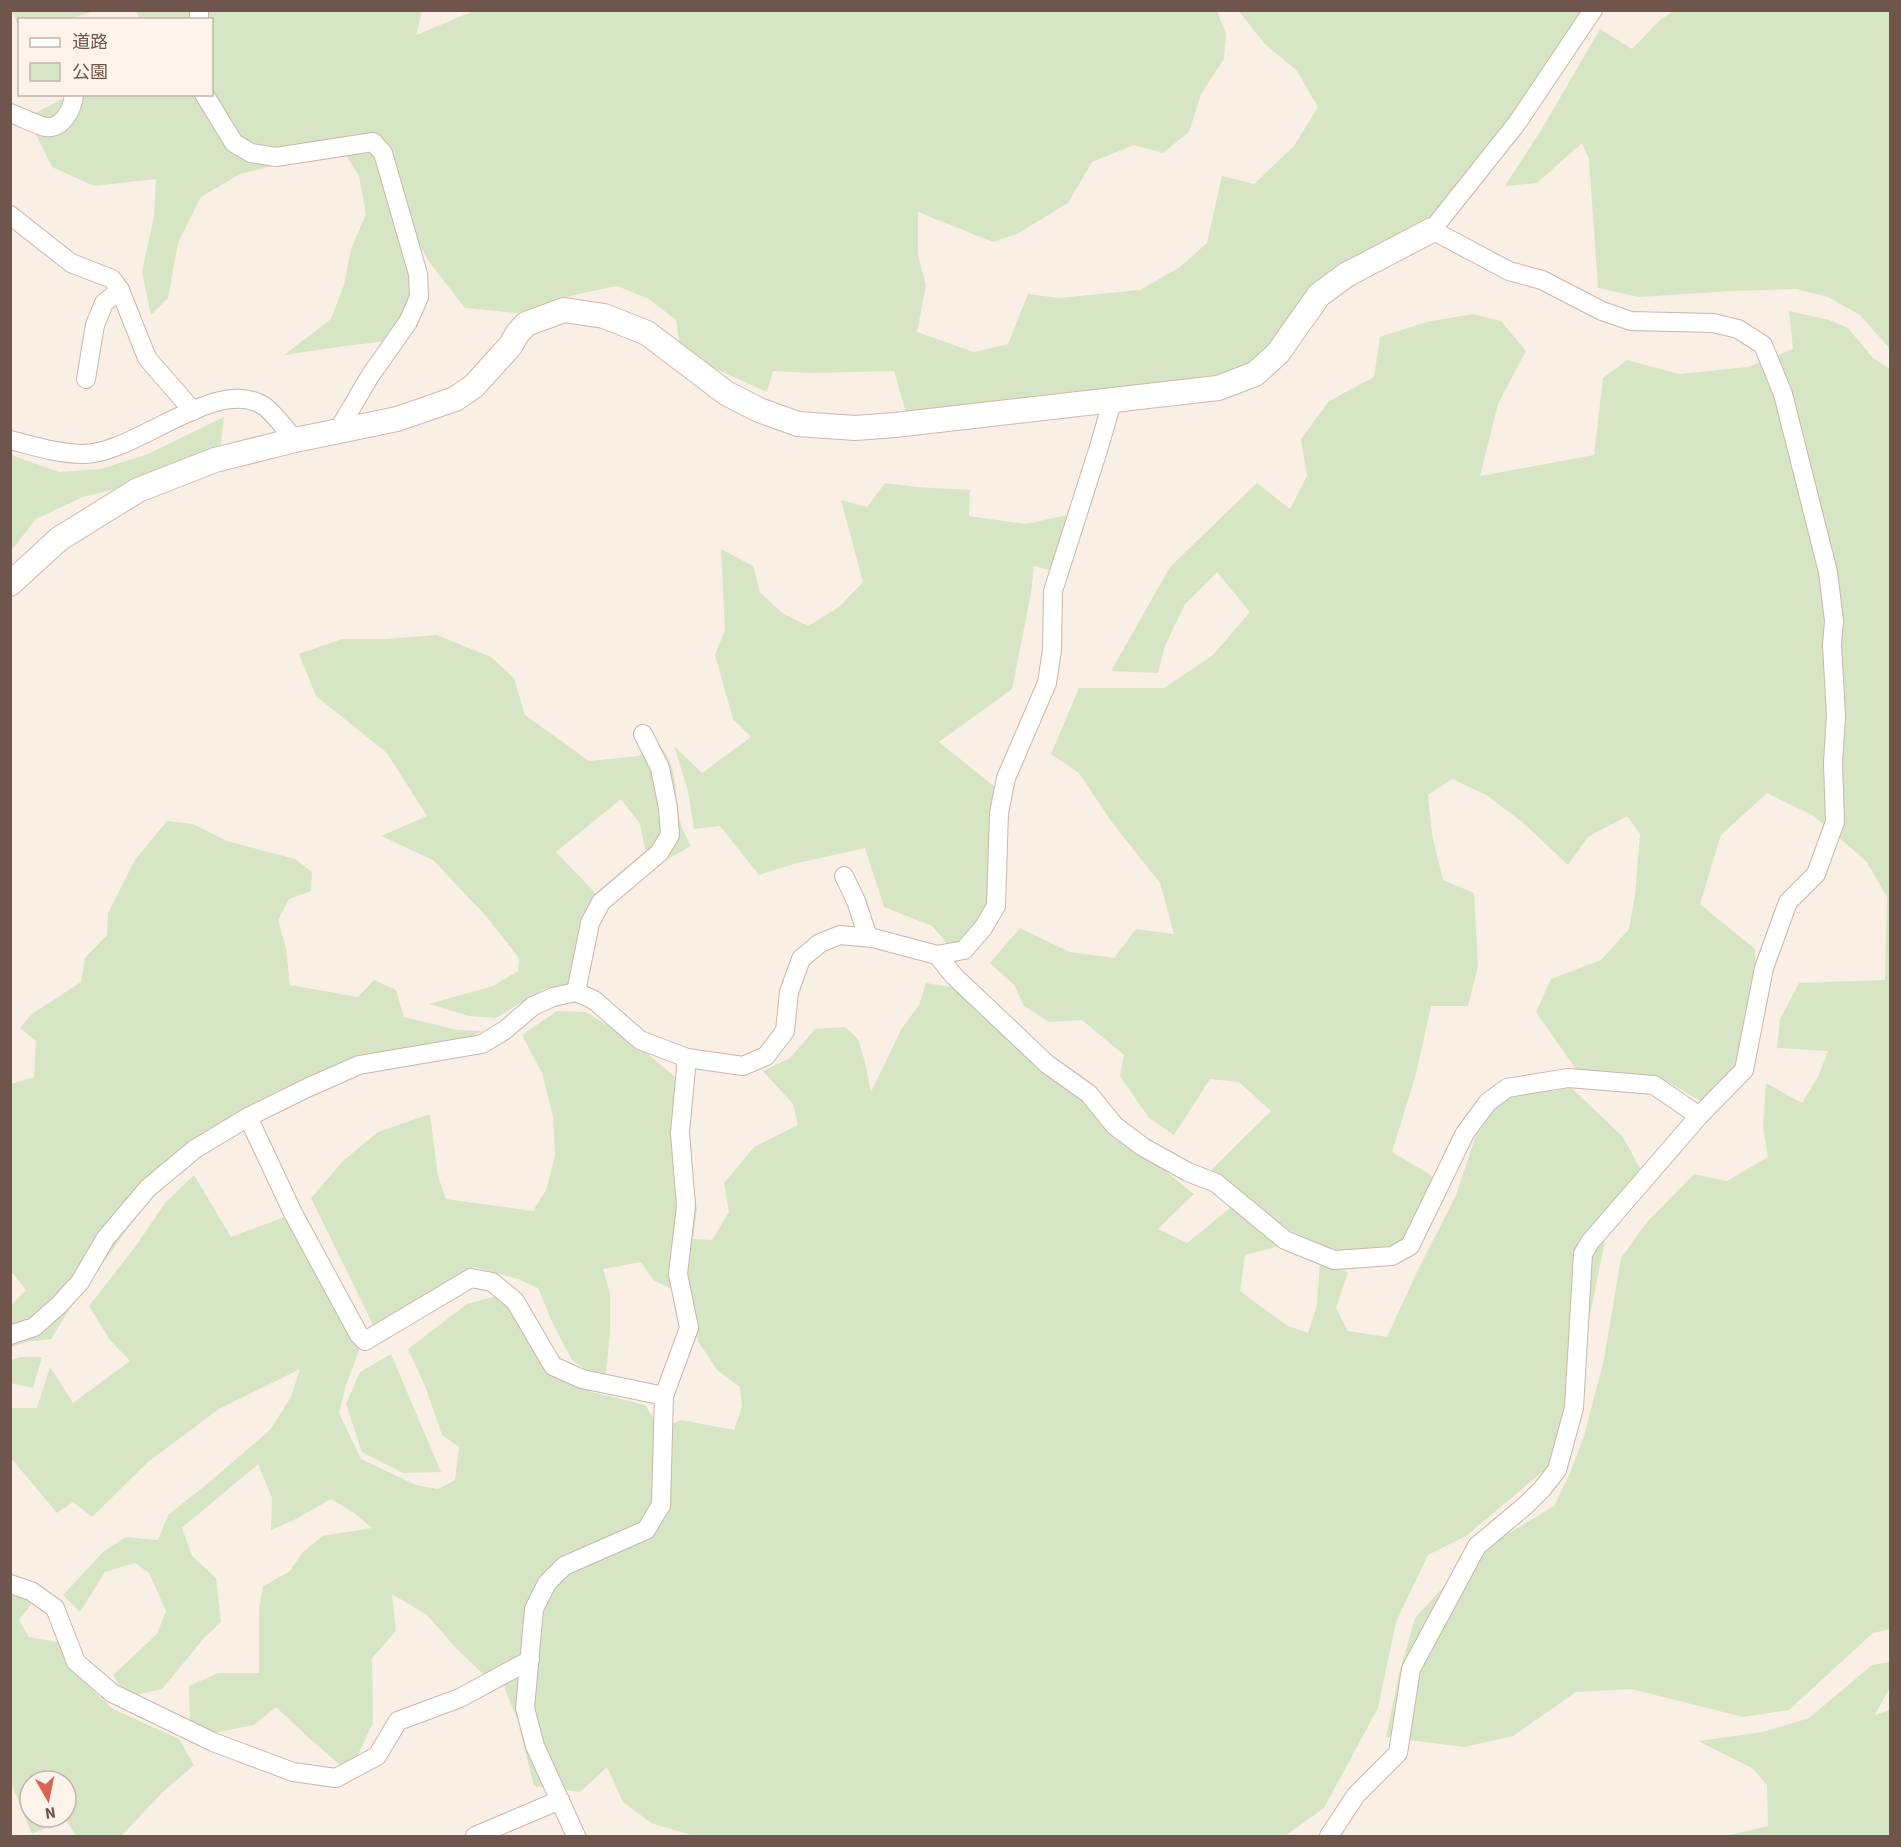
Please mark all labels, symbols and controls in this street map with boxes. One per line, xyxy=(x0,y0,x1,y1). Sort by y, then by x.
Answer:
legend xyxy=(18,18,213,96)
text: 道路 xyxy=(72,30,108,55)
text: 公園 xyxy=(72,60,108,85)
north arrow xyxy=(18,1769,78,1829)
text: N xyxy=(43,1801,57,1825)

